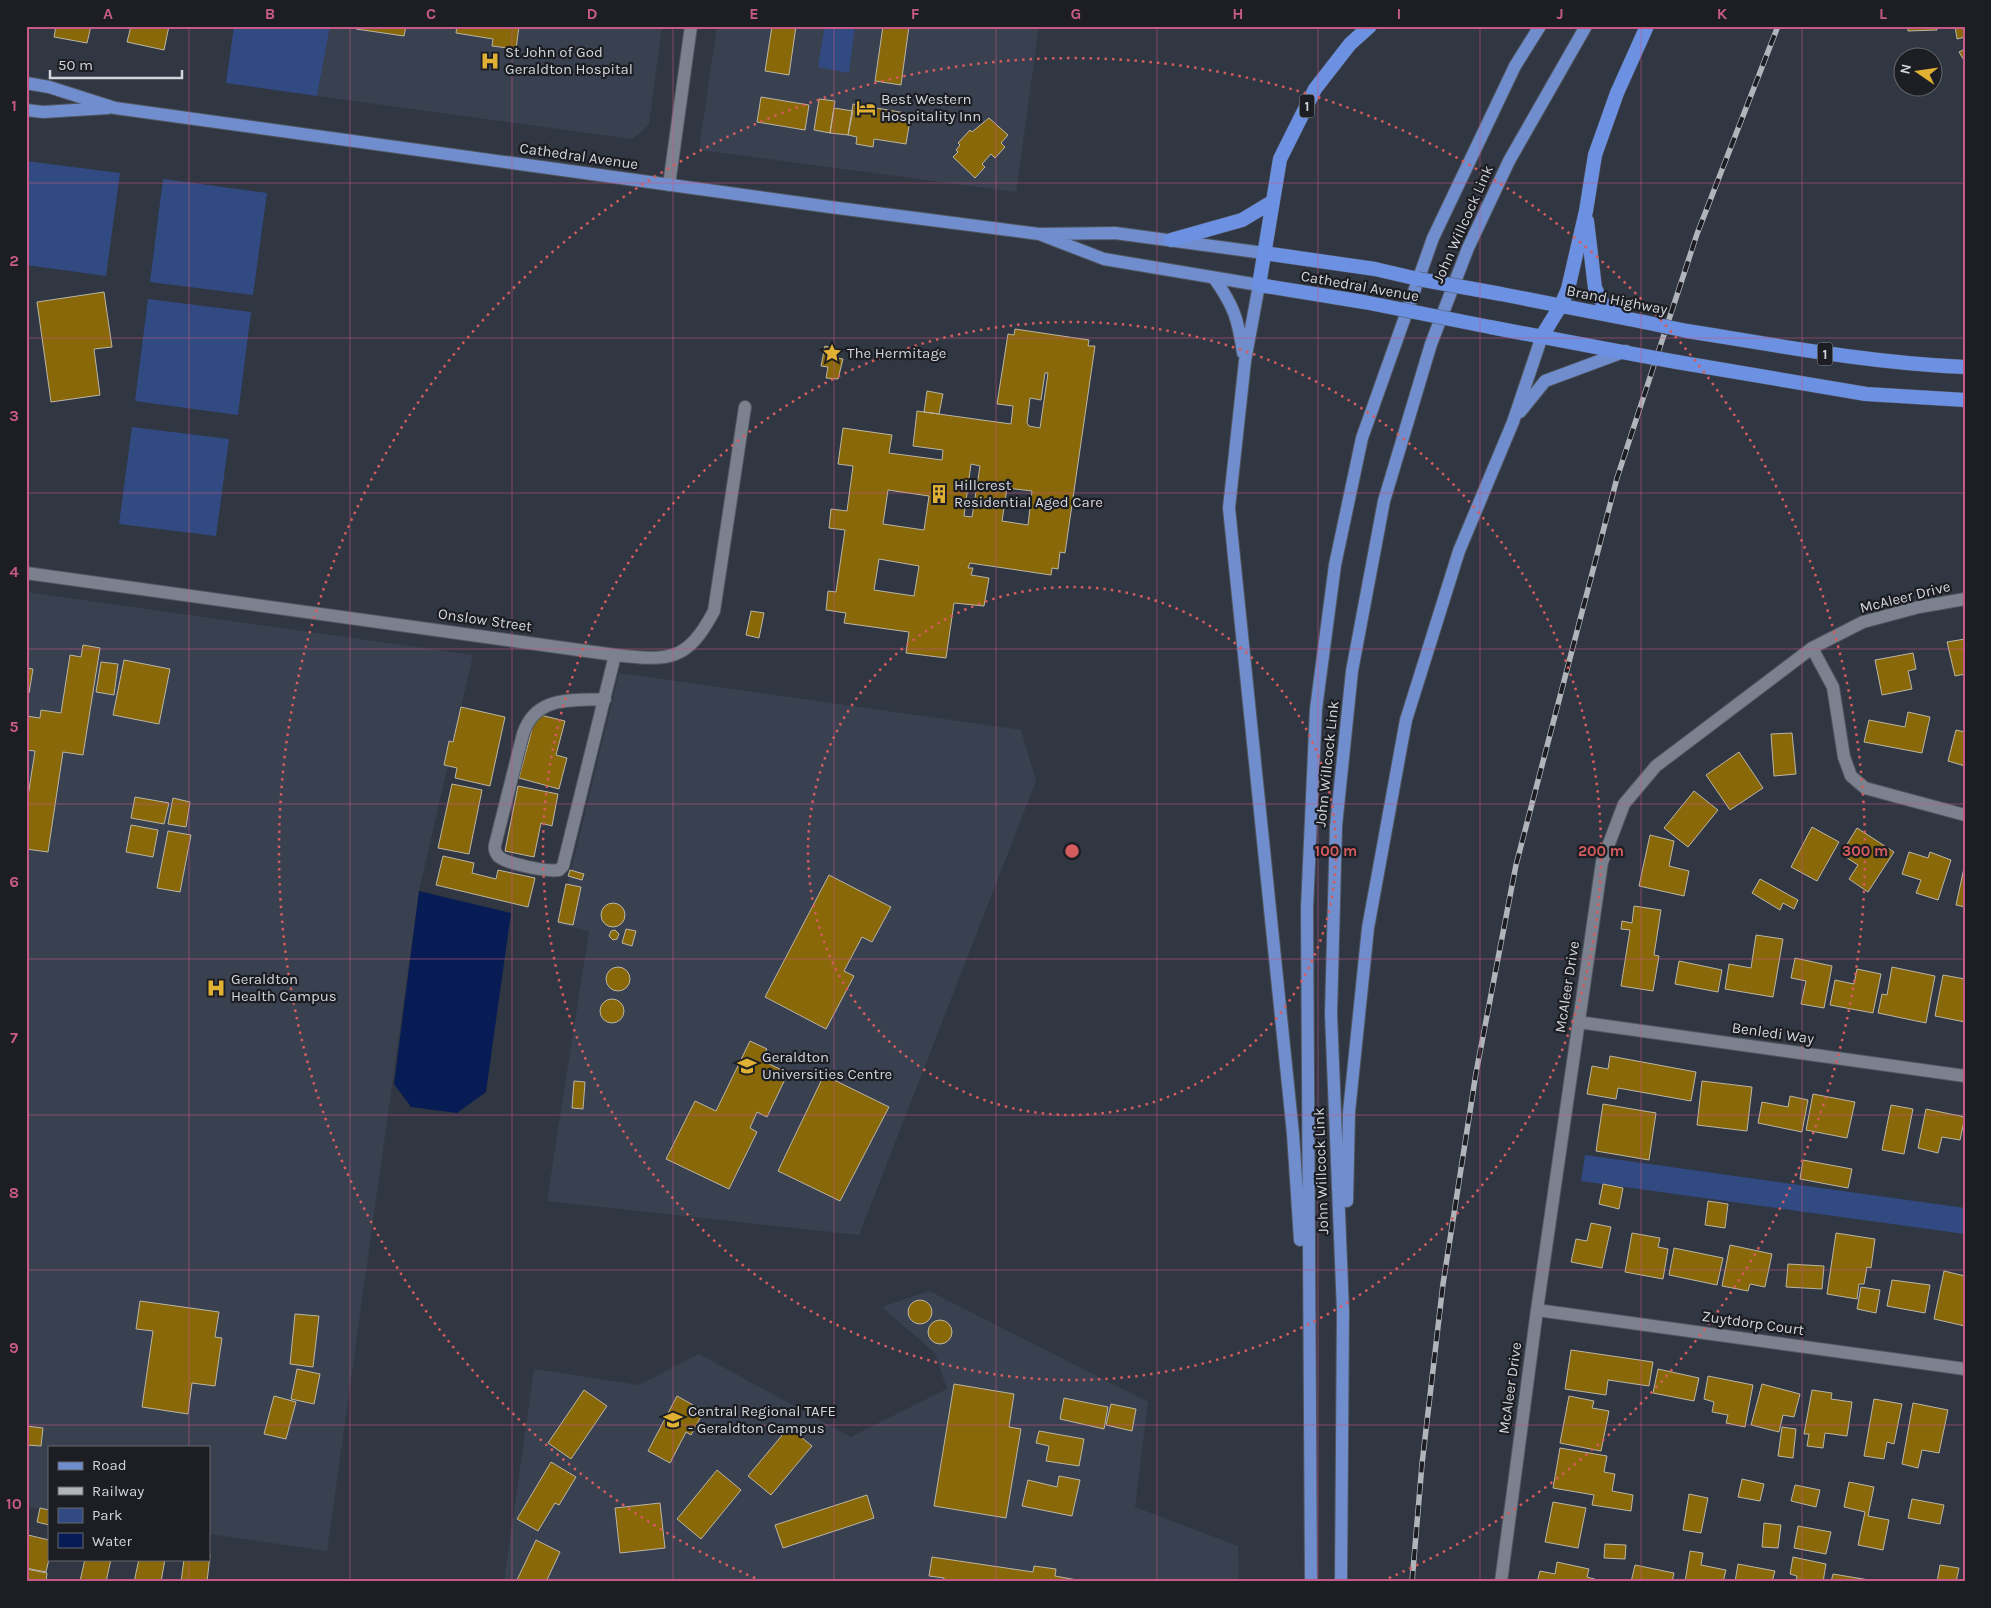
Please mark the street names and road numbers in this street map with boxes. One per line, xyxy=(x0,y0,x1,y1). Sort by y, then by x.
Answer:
road number: 1 xyxy=(1300,94,1314,118)
street label: Cathedral Avenue xyxy=(519,139,639,173)
street label: John Willcock Link xyxy=(1429,162,1497,286)
street label: Cathedral Avenue xyxy=(1300,267,1420,305)
street label: Brand Highway xyxy=(1565,281,1669,319)
road number: 1 xyxy=(1818,342,1832,366)
street label: McAleer Drive xyxy=(1858,577,1952,617)
street label: Onslow Street xyxy=(437,605,533,636)
street label: John Willcock Link xyxy=(1311,700,1343,828)
street label: McAleer Drive xyxy=(1551,940,1583,1034)
street label: Benledi Way xyxy=(1731,1018,1815,1048)
street label: John Willcock Link xyxy=(1310,1107,1332,1235)
street label: Zuytdorp Court xyxy=(1701,1307,1806,1339)
street label: McAleer Drive xyxy=(1495,1341,1525,1435)

